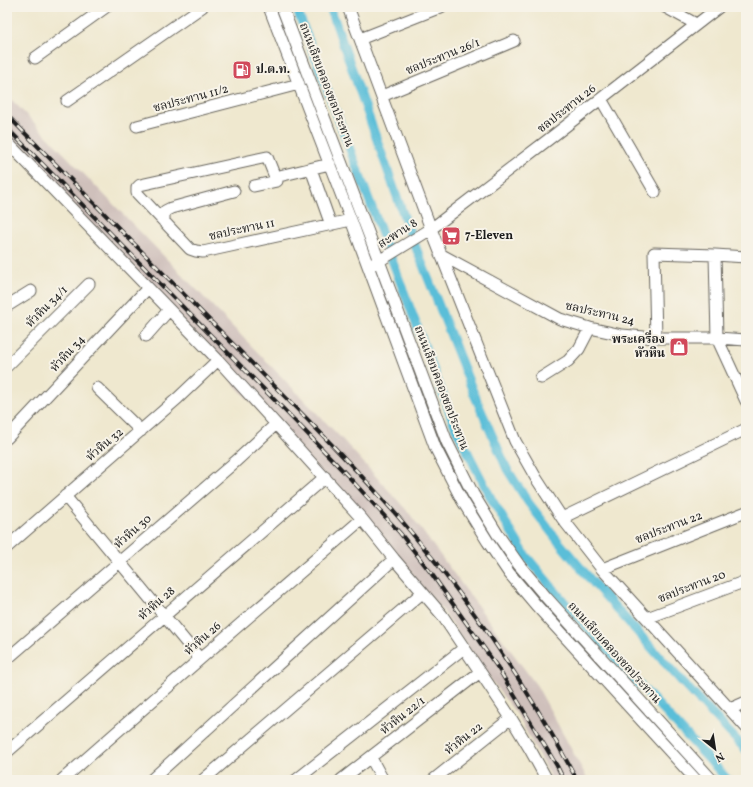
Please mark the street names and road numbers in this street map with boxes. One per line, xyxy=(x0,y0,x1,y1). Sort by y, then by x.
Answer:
street label: ถนนเลียบคลองชลประทาน xyxy=(295,20,357,150)
street label: ชลประทาน 26/1 xyxy=(404,35,482,79)
street label: ชลประทาน 11/2 xyxy=(152,81,230,117)
street label: ชลประทาน 26 xyxy=(534,81,600,137)
street label: ชลประทาน 11 xyxy=(208,215,276,245)
street label: สะพาน 8 xyxy=(375,216,421,252)
street label: หัวหิน 34/1 xyxy=(22,282,72,332)
street label: ชลประทาน 24 xyxy=(564,298,636,330)
street label: ถนนเลียบคลองชลประทาน xyxy=(410,323,472,453)
street label: หัวหิน 34 xyxy=(47,332,89,376)
street label: หัวหิน 32 xyxy=(83,425,127,465)
street label: ชลประทาน 22 xyxy=(633,508,705,548)
street label: หัวหิน 30 xyxy=(111,511,155,553)
street label: ชลประทาน 20 xyxy=(656,567,728,607)
street label: หัวหิน 28 xyxy=(135,583,179,625)
street label: ถนนเลียบคลองชลประทาน xyxy=(564,599,664,707)
street label: หัวหิน 26 xyxy=(181,618,225,660)
street label: หัวหิน 22/1 xyxy=(377,693,429,739)
street label: หัวหิน 22 xyxy=(442,719,486,759)

